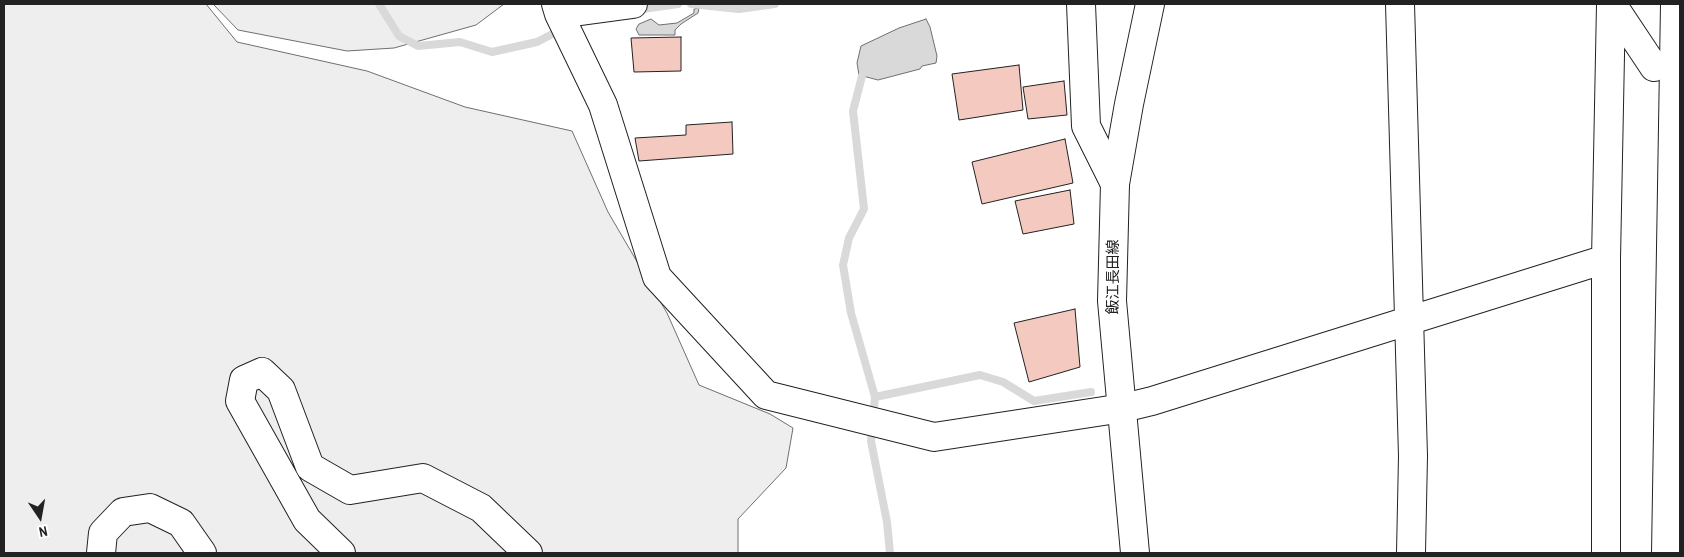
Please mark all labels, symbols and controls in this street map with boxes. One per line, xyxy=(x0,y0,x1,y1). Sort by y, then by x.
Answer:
street label: 飯江長田線 xyxy=(1105,240,1123,314)
north arrow xyxy=(15,492,65,542)
text: N xyxy=(37,522,49,541)

